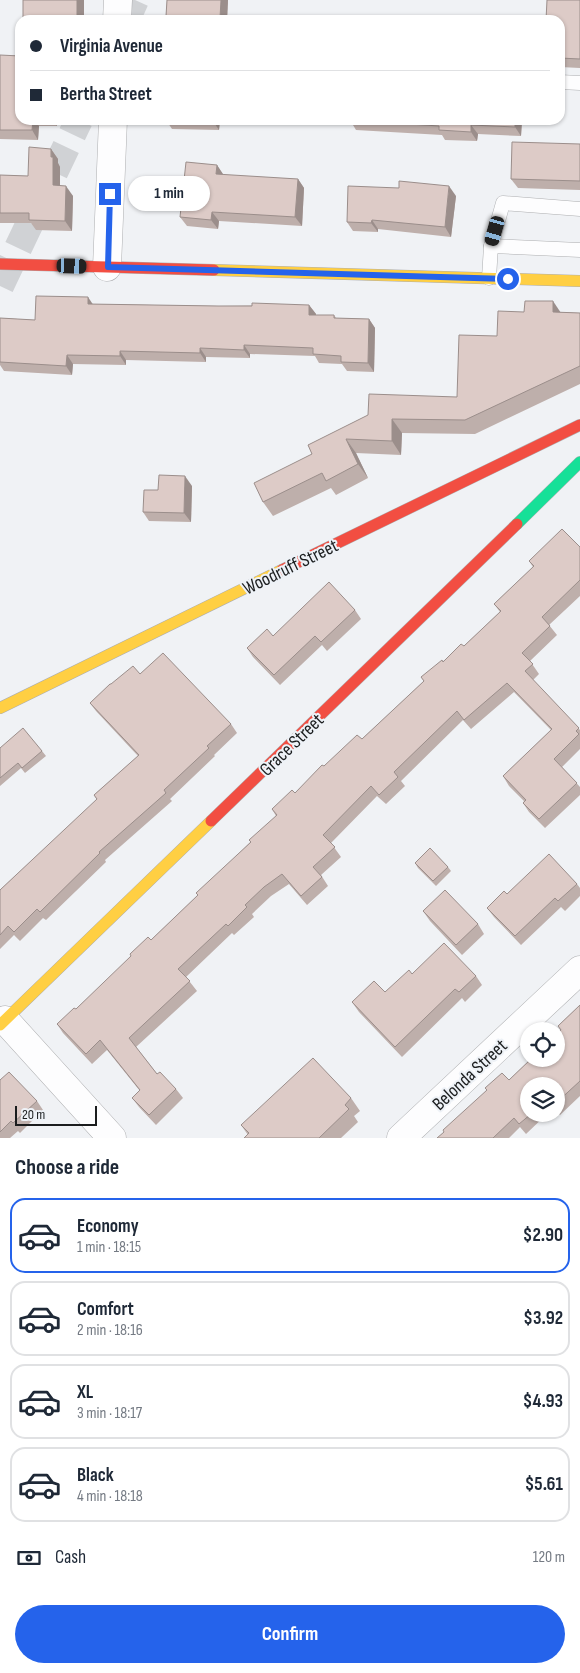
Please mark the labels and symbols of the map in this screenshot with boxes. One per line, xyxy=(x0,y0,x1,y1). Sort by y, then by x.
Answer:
callout: 1 min xyxy=(128,176,210,212)
route end xyxy=(99,183,121,205)
car xyxy=(483,215,506,247)
car xyxy=(56,258,87,274)
route start xyxy=(497,268,519,290)
street label: Woodruff Street xyxy=(239,534,342,600)
street label: Grace Street xyxy=(255,709,329,781)
street label: Belonda Street xyxy=(428,1034,512,1116)
scale bar xyxy=(15,1103,98,1126)

